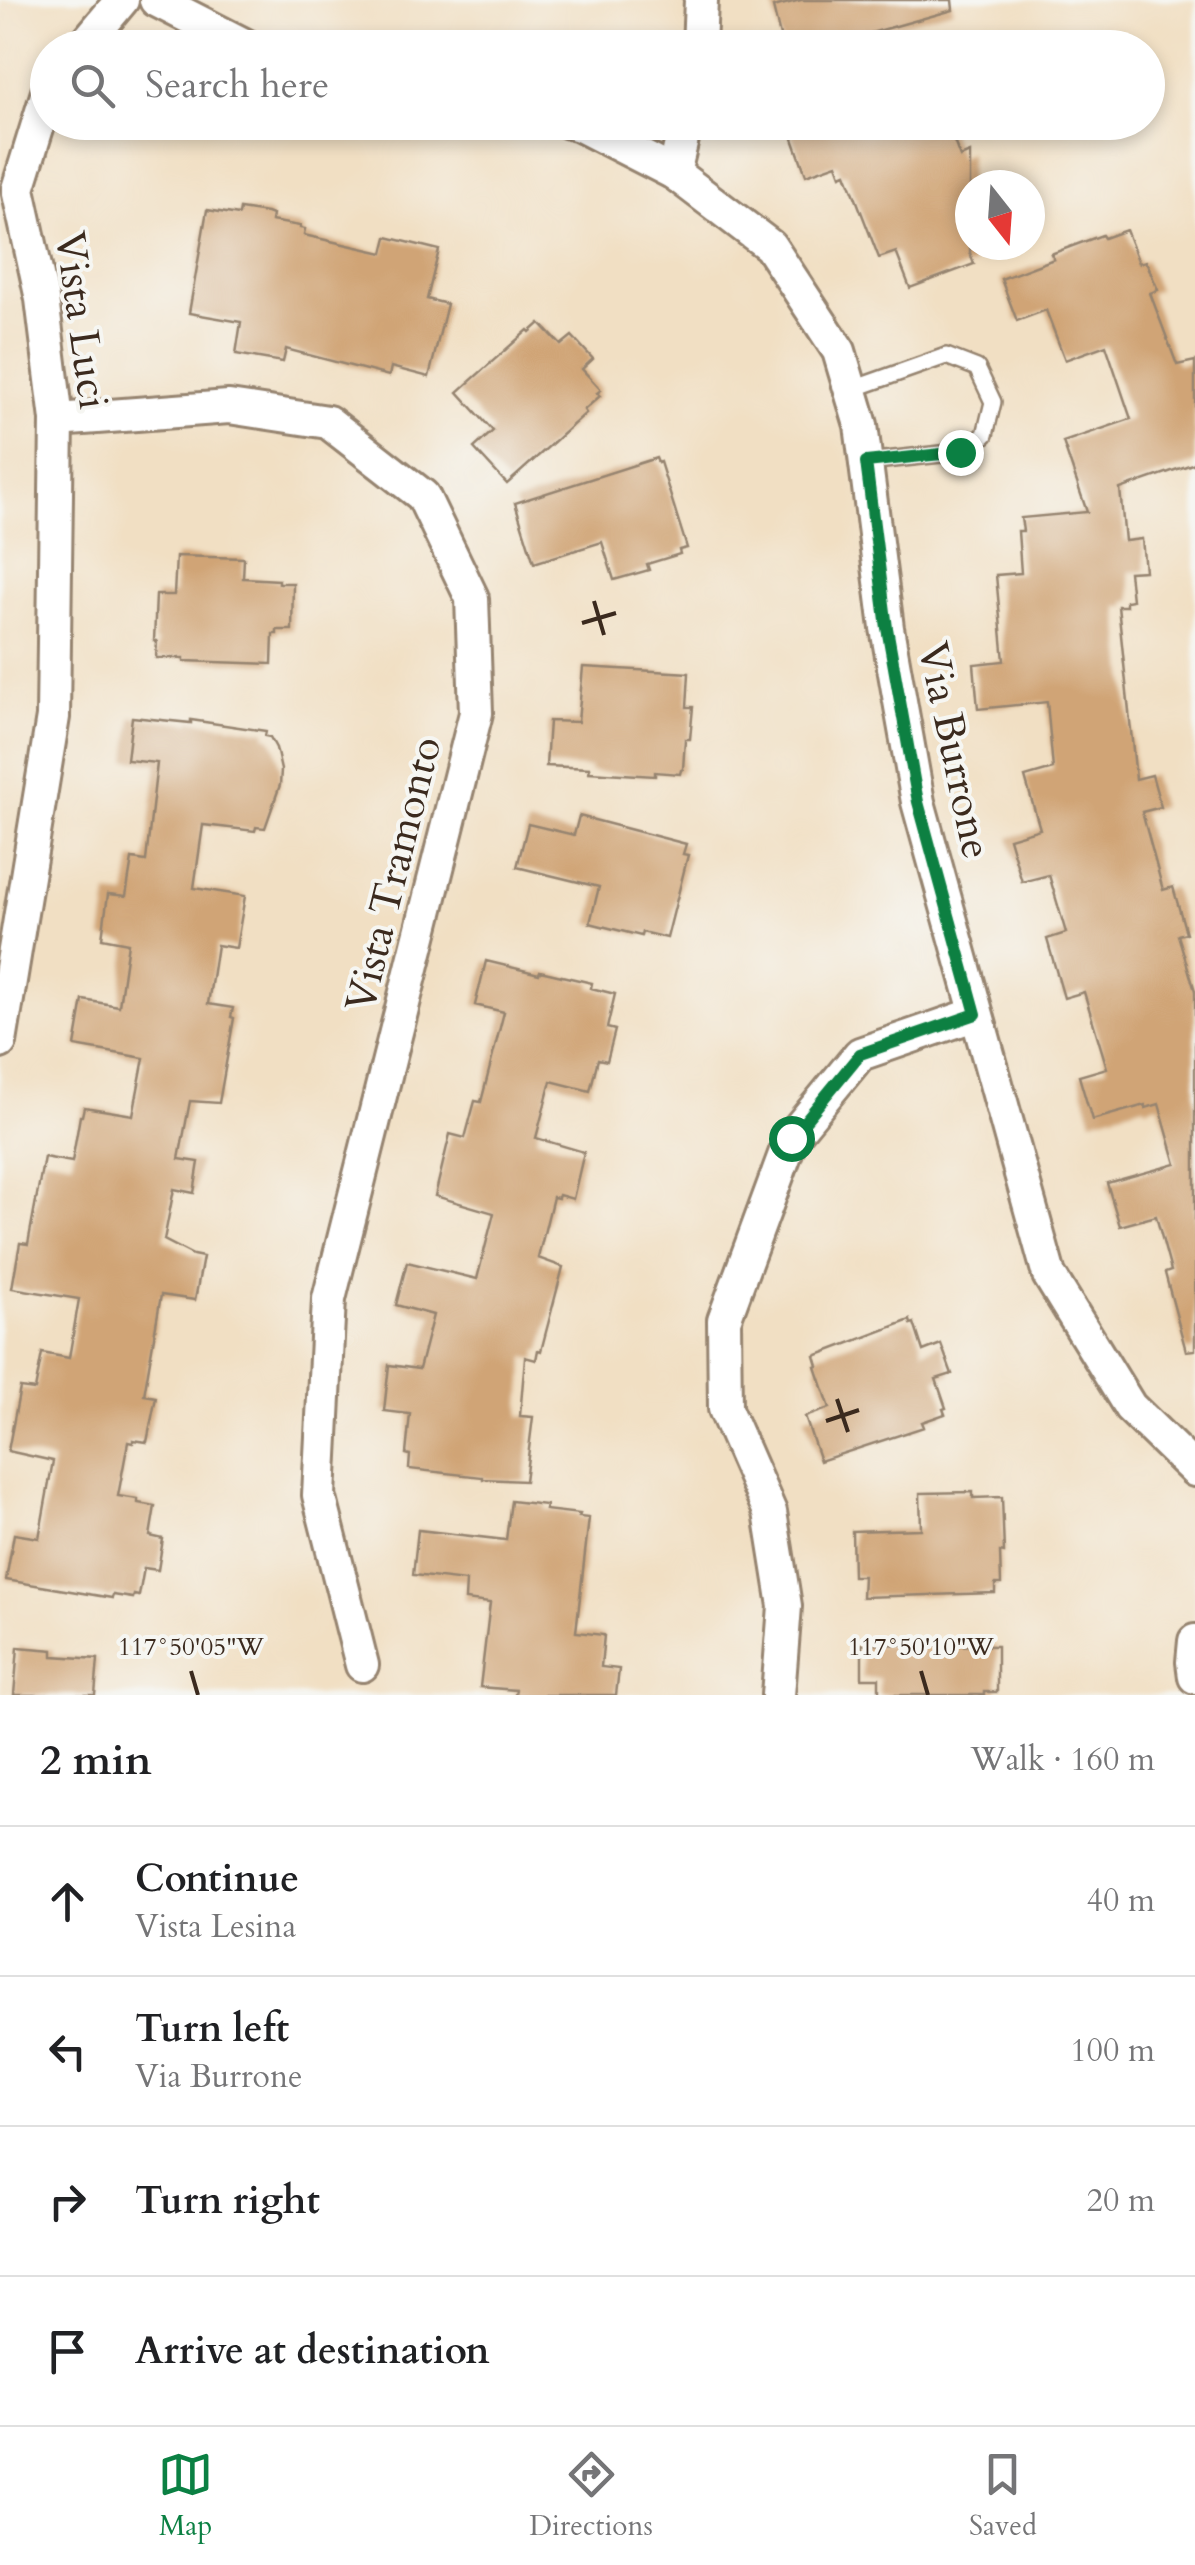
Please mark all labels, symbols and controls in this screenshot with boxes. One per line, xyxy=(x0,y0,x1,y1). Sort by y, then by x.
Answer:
search box xyxy=(30,30,1165,140)
icon: search xyxy=(65,58,120,113)
text: Search here xyxy=(145,59,329,111)
north arrow xyxy=(955,170,1045,260)
street label: Vista Luci xyxy=(41,228,122,413)
route end xyxy=(938,430,984,476)
street label: Via Burrone xyxy=(904,637,1005,864)
street label: Vista Tramonto xyxy=(332,731,455,1018)
route start xyxy=(769,1116,815,1162)
text: 117°50'05"W xyxy=(118,1630,264,1664)
text: 117°50'10"W xyxy=(848,1630,994,1664)
text: 2 min xyxy=(40,1732,152,1789)
text: Walk · 160 m xyxy=(970,1738,1155,1782)
text: Continue xyxy=(135,1853,299,1905)
icon: ahead xyxy=(40,1874,95,1929)
text: 40 m xyxy=(1087,1879,1155,1923)
text: Vista Lesina xyxy=(135,1905,296,1949)
text: Turn left xyxy=(135,2003,289,2055)
icon: left xyxy=(40,2024,95,2079)
text: 100 m xyxy=(1070,2029,1155,2073)
text: Via Burrone xyxy=(135,2055,303,2099)
icon: right xyxy=(40,2174,95,2229)
text: Turn right xyxy=(135,2175,320,2227)
text: 20 m xyxy=(1087,2179,1155,2223)
icon: arrive xyxy=(40,2324,95,2379)
text: Arrive at destination xyxy=(135,2325,490,2377)
tab: Map xyxy=(158,2447,213,2545)
tab: Directions xyxy=(529,2447,653,2545)
tab: Saved xyxy=(969,2447,1037,2545)

